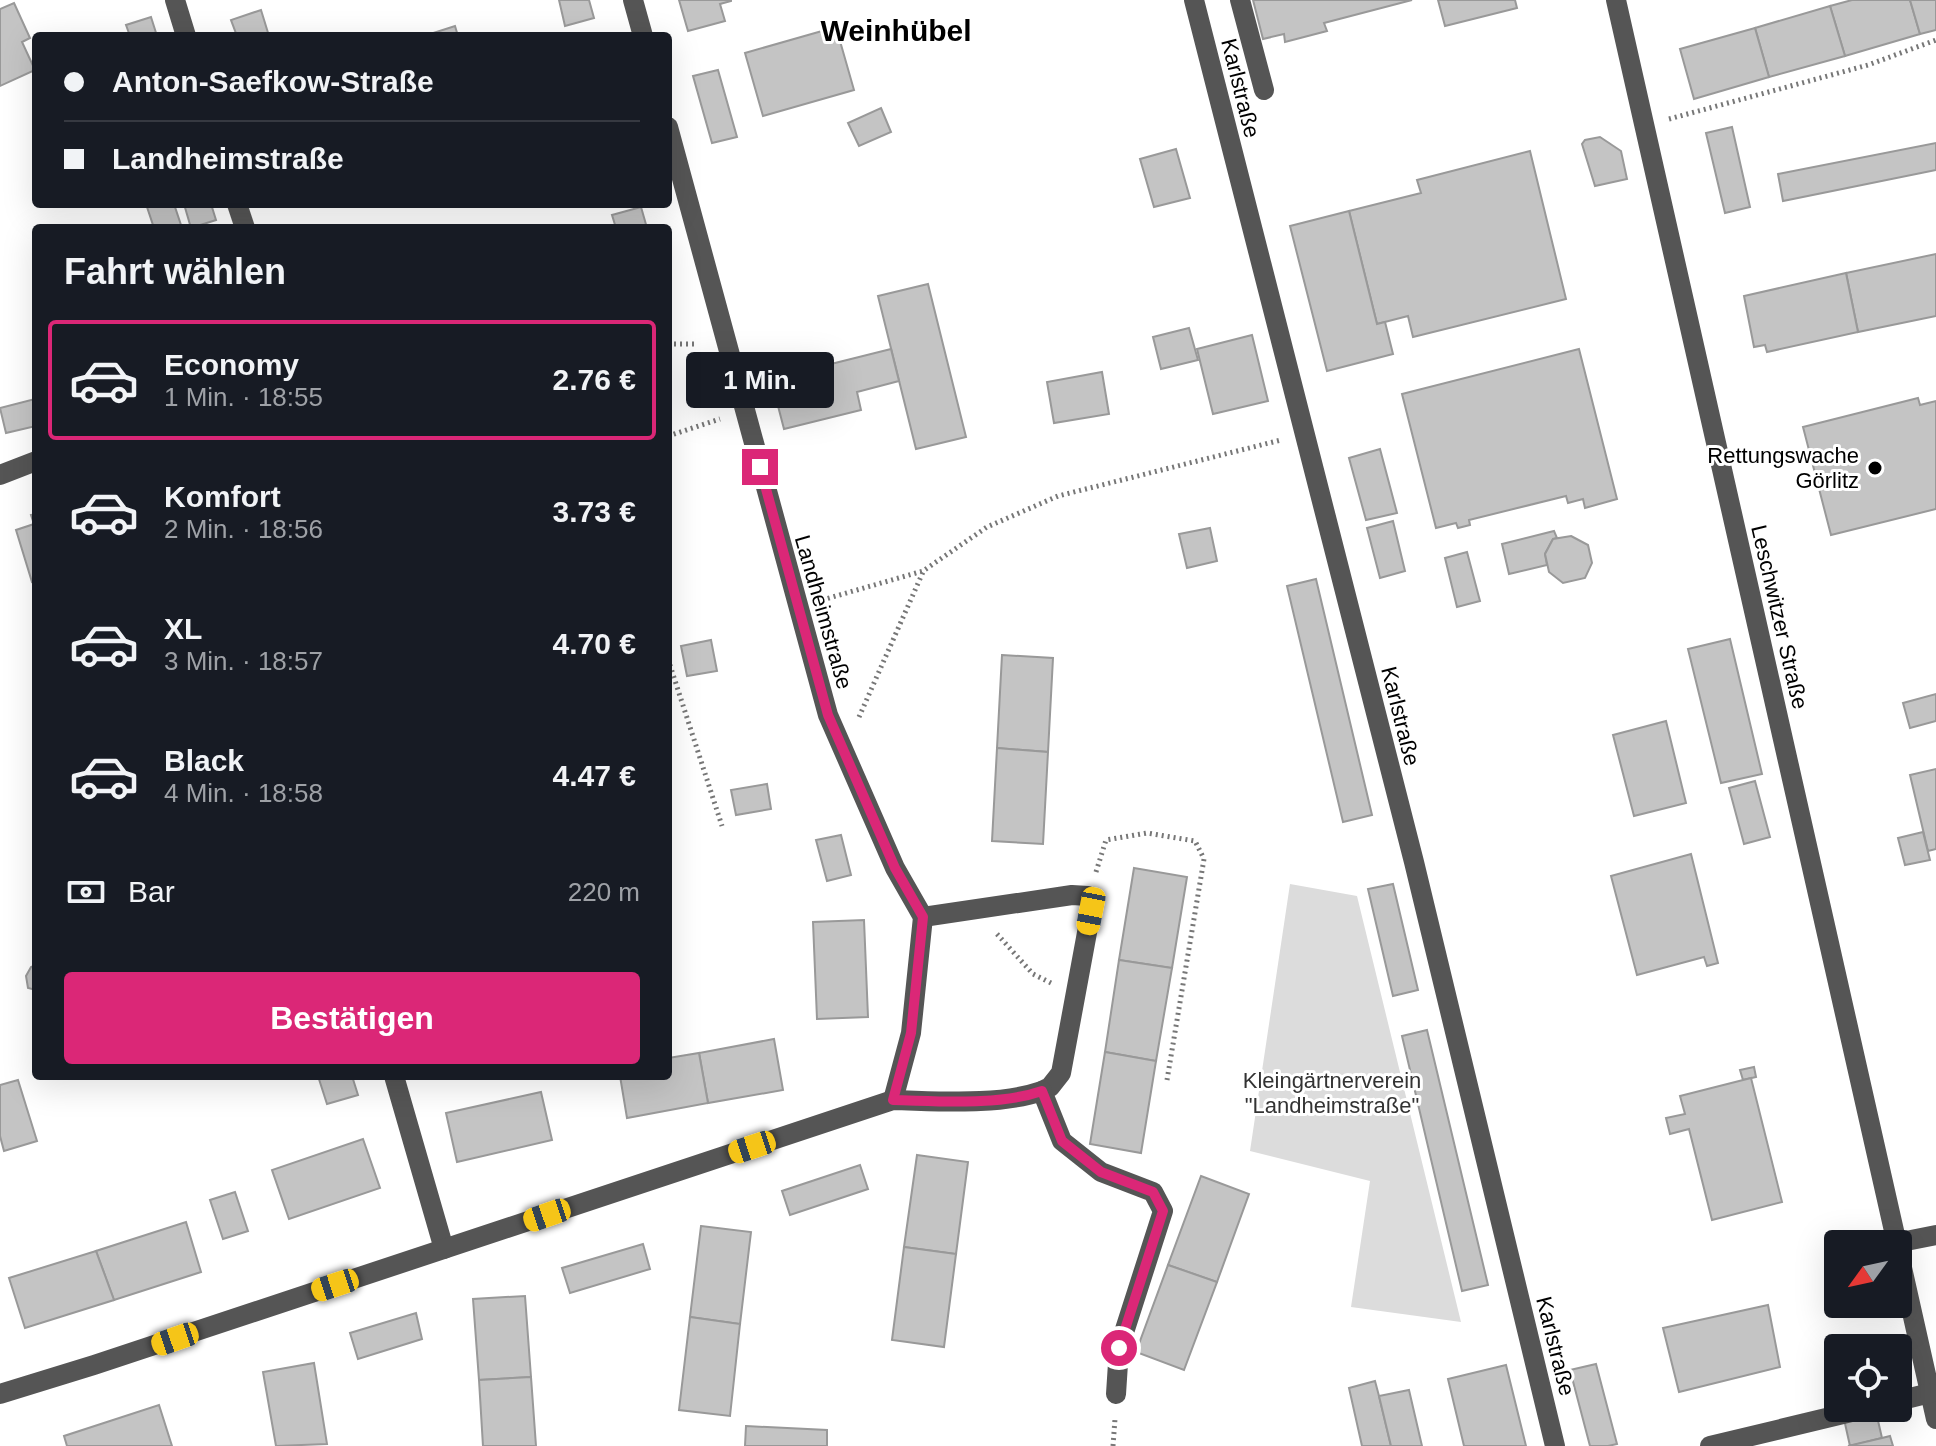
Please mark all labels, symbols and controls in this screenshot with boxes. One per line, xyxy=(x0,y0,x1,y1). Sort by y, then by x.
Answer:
district label: Weinhübel xyxy=(820,14,972,47)
street label: Karlstraße xyxy=(1216,36,1265,140)
text: Anton-Saefkow-Straße xyxy=(112,65,434,98)
text: Landheimstraße xyxy=(112,142,344,175)
text: Fahrt wählen xyxy=(64,251,286,292)
icon: car xyxy=(68,344,140,416)
text: Economy xyxy=(164,348,299,381)
callout: 1 Min. xyxy=(686,351,834,407)
text: 2.76 € xyxy=(553,363,636,396)
text: 1 Min. xyxy=(723,365,797,395)
text: 1 Min. · 18:55 xyxy=(164,382,323,412)
place label: Rettungswache Görlitz xyxy=(1707,443,1859,493)
route end xyxy=(742,449,778,485)
marker: Rettungswache Görlitz xyxy=(1866,459,1884,477)
icon: car xyxy=(68,476,140,548)
text: Komfort xyxy=(164,480,281,513)
text: 3.73 € xyxy=(553,495,636,528)
text: 2 Min. · 18:56 xyxy=(164,514,323,544)
street label: Leschwitzer Straße xyxy=(1746,523,1813,712)
street label: Landheimstraße xyxy=(790,532,857,692)
icon: car xyxy=(68,608,140,680)
text: XL xyxy=(164,612,202,645)
text: 4.70 € xyxy=(553,627,636,660)
text: 3 Min. · 18:57 xyxy=(164,646,323,676)
street label: Karlstraße xyxy=(1376,664,1425,768)
icon: car xyxy=(68,740,140,812)
text: Black xyxy=(164,744,244,777)
text: 4.47 € xyxy=(553,759,636,792)
text: 4 Min. · 18:58 xyxy=(164,778,323,808)
icon: cash xyxy=(64,870,108,914)
text: Bar xyxy=(128,875,175,908)
text: 220 m xyxy=(568,877,640,907)
car xyxy=(1075,885,1107,937)
button: Bestätigen xyxy=(64,972,640,1064)
park label: Kleingärtnerverein "Landheimstraße" xyxy=(1243,1068,1421,1118)
car xyxy=(725,1128,779,1166)
car xyxy=(520,1196,574,1234)
north arrow xyxy=(1824,1230,1912,1318)
map controls xyxy=(1824,1230,1912,1422)
car xyxy=(308,1266,362,1304)
street label: Karlstraße xyxy=(1531,1294,1580,1398)
car xyxy=(148,1320,202,1358)
route start xyxy=(1101,1330,1137,1366)
button: locate xyxy=(1824,1334,1912,1422)

